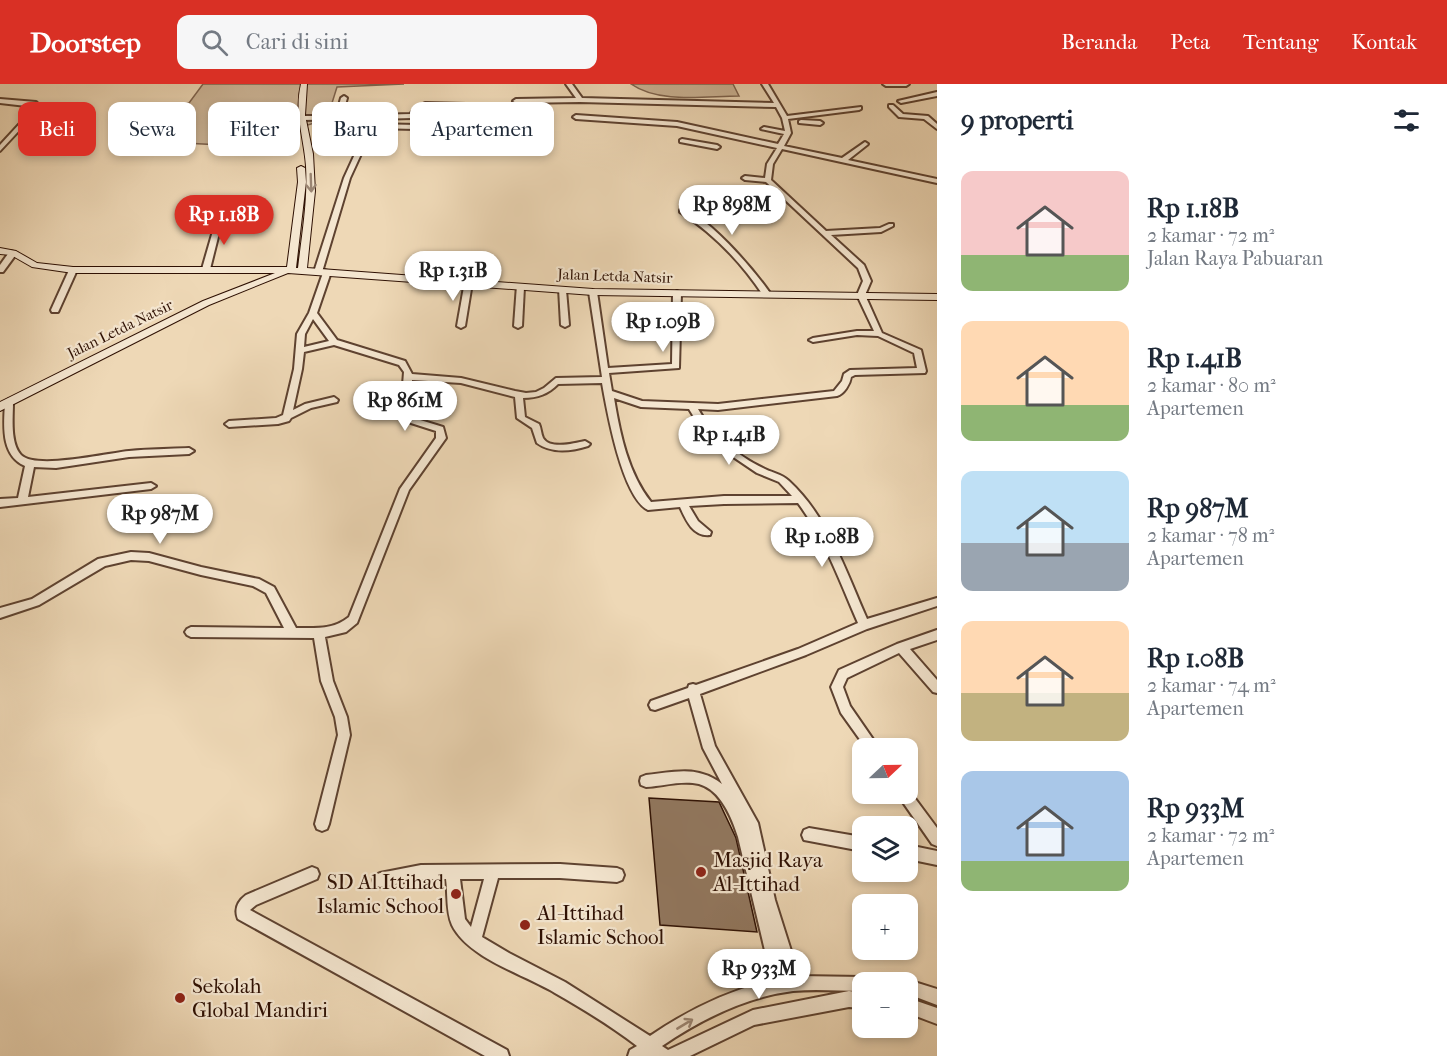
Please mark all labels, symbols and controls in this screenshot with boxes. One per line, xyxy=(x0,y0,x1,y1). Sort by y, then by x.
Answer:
search box xyxy=(177,15,597,69)
text: Doorstep xyxy=(30,26,141,59)
icon: search xyxy=(198,26,231,59)
text: Cari di sini xyxy=(246,29,349,55)
text: Beranda xyxy=(1061,30,1137,54)
text: Peta xyxy=(1170,30,1210,54)
text: Tentang xyxy=(1243,30,1319,54)
text: Kontak xyxy=(1352,30,1417,54)
chip: Beli xyxy=(18,102,96,156)
chip: Sewa xyxy=(108,102,196,156)
chip: Filter xyxy=(208,102,300,156)
chip: Baru xyxy=(312,102,398,156)
chip: Apartemen xyxy=(410,102,554,156)
icon: filters xyxy=(1390,104,1423,137)
text: 9 properti xyxy=(961,105,1073,136)
one-way arrow xyxy=(305,172,316,192)
pin: Rp 898M xyxy=(677,185,787,236)
text: Rp 898M xyxy=(693,193,771,216)
text: Rp 1.18B xyxy=(1147,193,1239,224)
pin: Rp 1.18B xyxy=(162,195,286,246)
icon: home xyxy=(1009,195,1081,267)
text: Rp 1.18B xyxy=(189,203,259,226)
text: 2 kamar · 72 m² xyxy=(1147,224,1274,247)
text: Jalan Raya Pabuaran xyxy=(1147,247,1323,270)
pin: Rp 1.31B xyxy=(391,251,515,302)
text: Rp 1.31B xyxy=(419,259,487,282)
street label: Jalan Letda Natsir xyxy=(556,265,673,287)
street label: Jalan Letda Natsir xyxy=(63,295,176,363)
pin: Rp 1.09B xyxy=(601,302,725,353)
text: Rp 1.09B xyxy=(625,310,701,333)
text: Rp 1.41B xyxy=(1147,343,1242,374)
icon: home xyxy=(1009,345,1081,417)
text: 2 kamar · 80 m² xyxy=(1147,374,1276,397)
pin: Rp 861M xyxy=(350,381,460,432)
text: Rp 861M xyxy=(367,389,443,412)
text: Apartemen xyxy=(1147,397,1244,420)
pin: Rp 1.41B xyxy=(667,415,791,466)
text: Rp 1.41B xyxy=(692,423,766,446)
text: Rp 987M xyxy=(1147,493,1249,524)
pin: Rp 987M xyxy=(105,494,215,545)
icon: home xyxy=(1009,495,1081,567)
text: Rp 987M xyxy=(121,502,199,525)
pin: Rp 1.08B xyxy=(760,517,884,568)
text: 2 kamar · 78 m² xyxy=(1147,524,1274,547)
text: Rp 1.08B xyxy=(785,525,859,548)
text: Apartemen xyxy=(1147,547,1244,570)
text: Rp 1.08B xyxy=(1147,643,1244,674)
icon: home xyxy=(1009,645,1081,717)
text: 2 kamar · 74 m² xyxy=(1147,674,1276,697)
text: Apartemen xyxy=(1147,697,1244,720)
north arrow xyxy=(852,738,918,804)
map controls xyxy=(852,738,918,1038)
text: Rp 933M xyxy=(1147,793,1244,824)
icon: home xyxy=(1009,795,1081,867)
button: layers xyxy=(852,816,918,882)
text: 2 kamar · 72 m² xyxy=(1147,824,1274,847)
text: Apartemen xyxy=(1147,847,1244,870)
place label: Masjid Raya Al-Ittihad xyxy=(712,848,823,896)
marker: Masjid Raya Al-Ittihad xyxy=(694,865,708,879)
place label: SD Al Ittihad Islamic School xyxy=(317,870,445,918)
marker: SD Al Ittihad Islamic School xyxy=(449,887,463,901)
button: + xyxy=(852,894,918,960)
place label: Al-Ittihad Islamic School xyxy=(536,901,665,949)
marker: Al-Ittihad Islamic School xyxy=(518,918,532,932)
pin: Rp 933M xyxy=(704,949,814,1000)
text: Rp 933M xyxy=(722,957,796,980)
button: − xyxy=(852,972,918,1038)
place label: Sekolah Global Mandiri xyxy=(192,974,328,1022)
marker: Sekolah Global Mandiri xyxy=(173,991,187,1005)
one-way arrow xyxy=(676,1017,693,1029)

